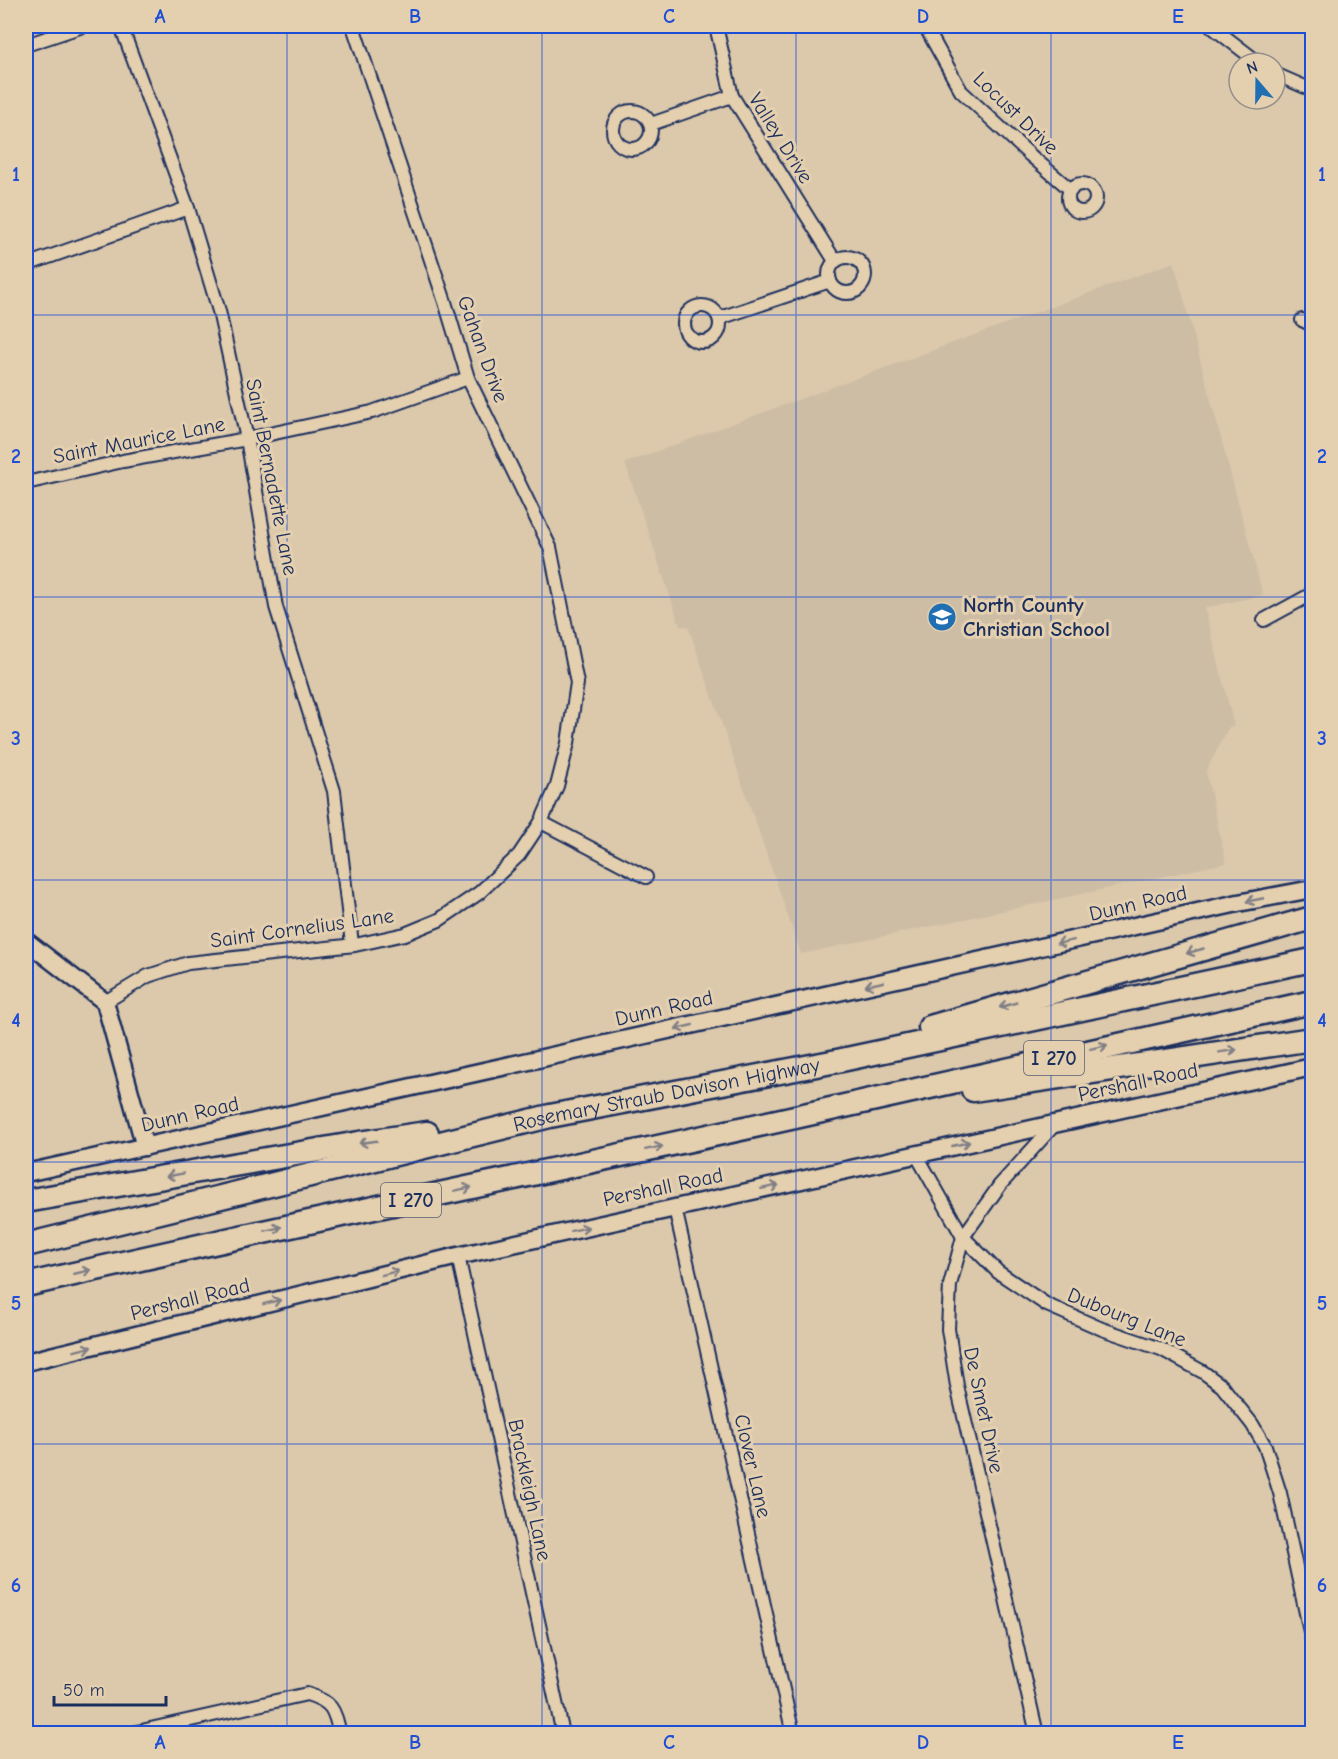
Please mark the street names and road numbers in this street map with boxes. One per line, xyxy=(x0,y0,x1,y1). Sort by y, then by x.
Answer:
street label: Locust Drive xyxy=(968,66,1064,160)
street label: Valley Drive xyxy=(744,88,818,188)
street label: Gahan Drive xyxy=(453,292,513,406)
street label: Saint Bernadette Lane xyxy=(241,377,303,577)
street label: Saint Maurice Lane xyxy=(51,412,227,468)
street label: Dunn Road xyxy=(1087,880,1189,926)
street label: Saint Cornelius Lane xyxy=(209,903,395,953)
street label: Dunn Road xyxy=(613,985,715,1031)
road number: I 270 xyxy=(1024,1041,1084,1075)
street label: Rosemary Straub Davison Highway xyxy=(511,1052,822,1137)
street label: Pershall Road xyxy=(1076,1058,1200,1106)
street label: Dunn Road xyxy=(139,1091,241,1137)
street label: Pershall Road xyxy=(601,1163,725,1211)
road number: I 270 xyxy=(381,1183,441,1217)
street label: Pershall Road xyxy=(128,1273,252,1325)
street label: Dubourg Lane xyxy=(1064,1282,1190,1352)
street label: De Smet Drive xyxy=(959,1345,1009,1475)
street label: Clover Lane xyxy=(729,1412,777,1520)
street label: Brackleigh Lane xyxy=(503,1417,557,1563)

